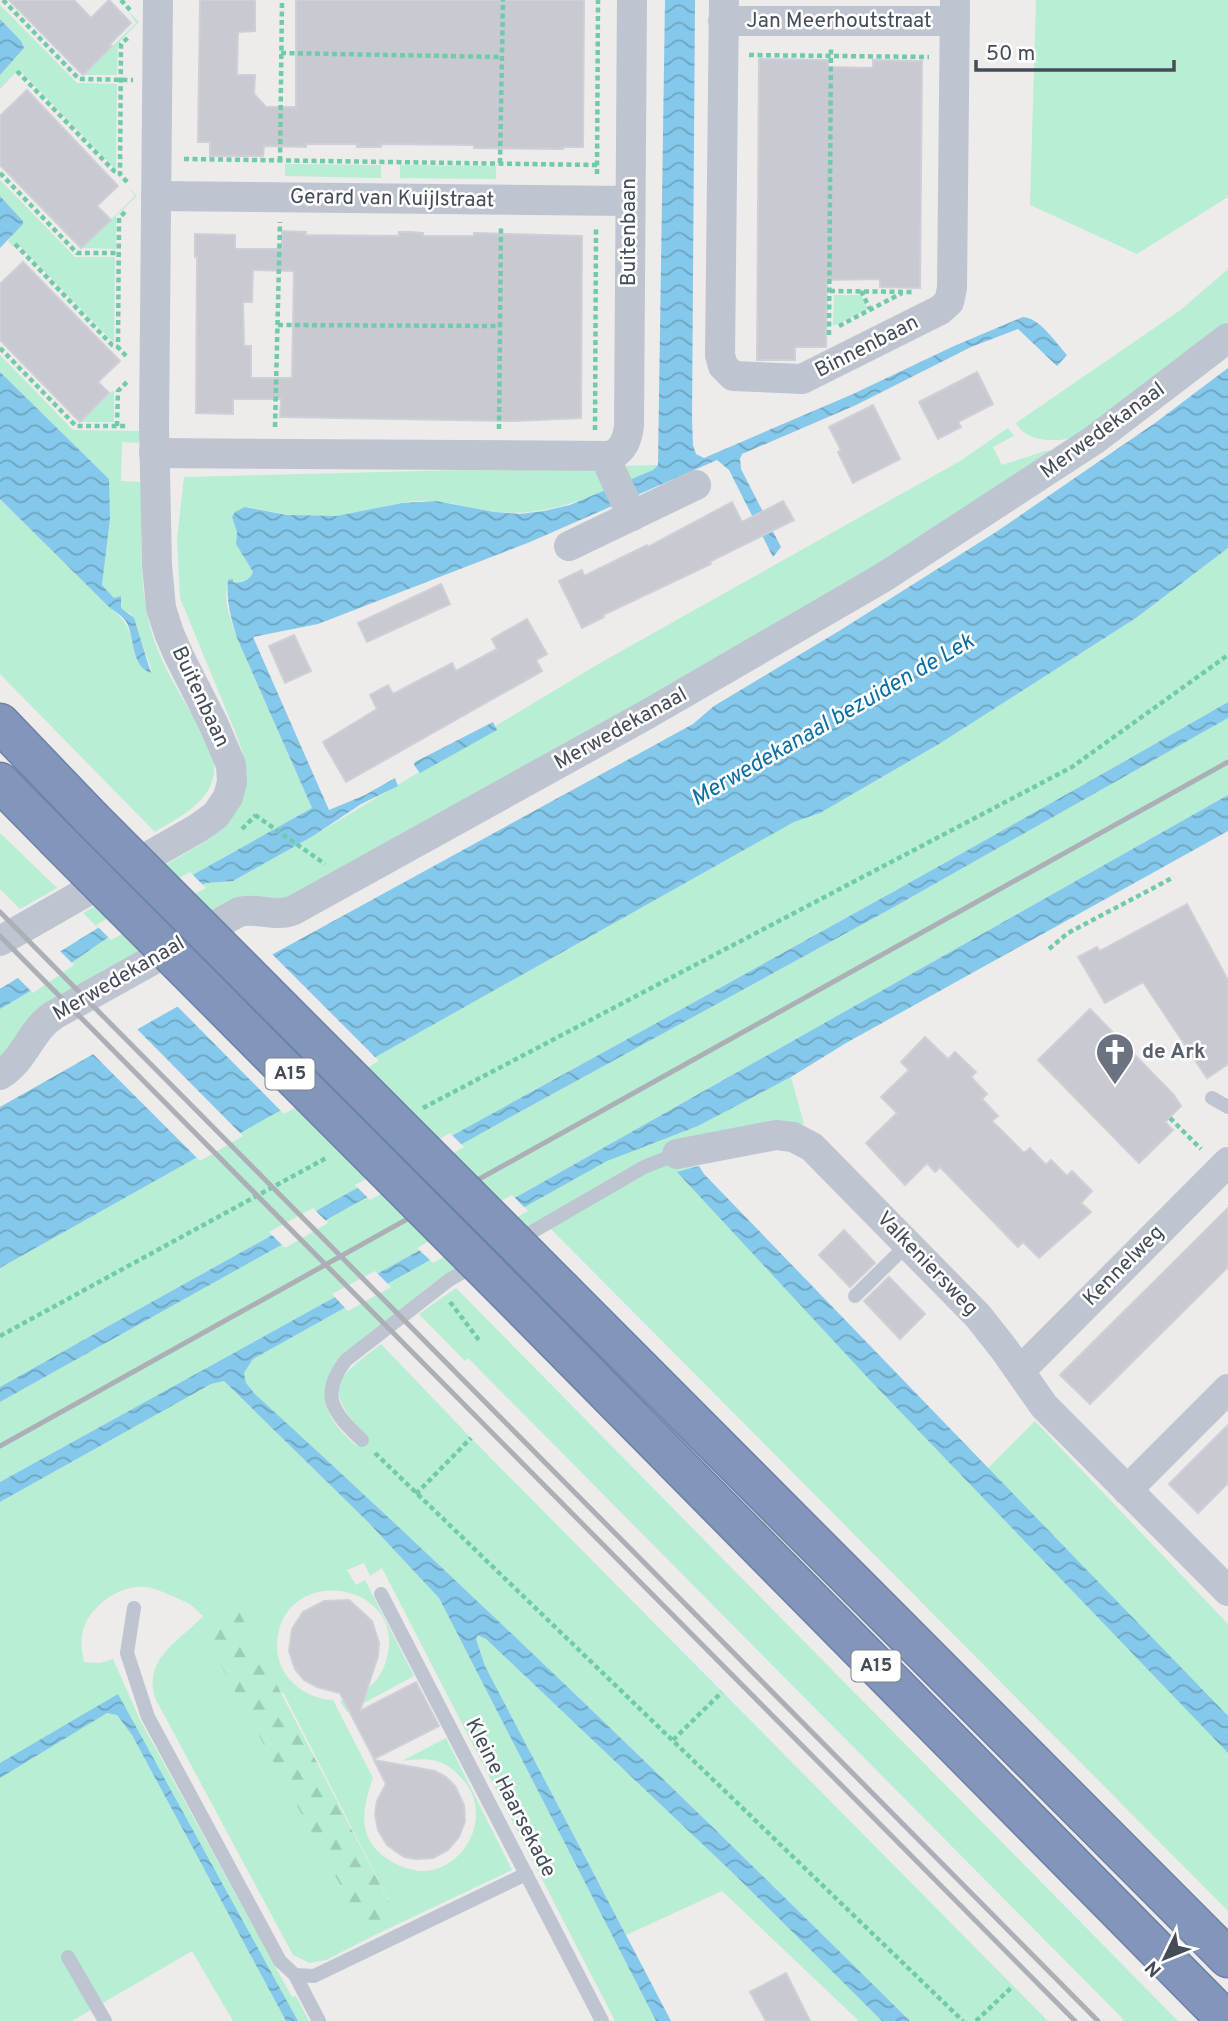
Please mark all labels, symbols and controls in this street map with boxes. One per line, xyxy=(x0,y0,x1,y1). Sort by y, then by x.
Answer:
street label: Jan Meerhoutstraat xyxy=(746,8,932,35)
scale bar xyxy=(976,28,1174,72)
text: 50 m xyxy=(986,41,1035,68)
street label: Buitenbaan xyxy=(616,178,643,286)
street label: Gerard van Kuijlstraat xyxy=(290,184,494,214)
street label: Binnenbaan xyxy=(810,309,924,385)
street label: Merwedekanaal xyxy=(1035,377,1171,485)
water label: Merwedekanaal bezuiden de Lek xyxy=(686,628,980,814)
street label: Buitenbaan xyxy=(165,642,235,752)
street label: Merwedekanaal xyxy=(550,681,692,777)
street label: Merwedekanaal xyxy=(48,930,190,1028)
church icon: de Ark xyxy=(1094,1031,1136,1086)
place label: de Ark xyxy=(1142,1039,1206,1066)
road number: A15 xyxy=(266,1058,314,1090)
street label: Valkeniersweg xyxy=(870,1206,984,1322)
street label: Kennelweg xyxy=(1078,1220,1170,1312)
road number: A15 xyxy=(852,1650,900,1682)
street label: Kleine Haarsekade xyxy=(458,1714,562,1882)
north arrow xyxy=(1130,1923,1200,1993)
text: N xyxy=(1141,1955,1167,1981)

